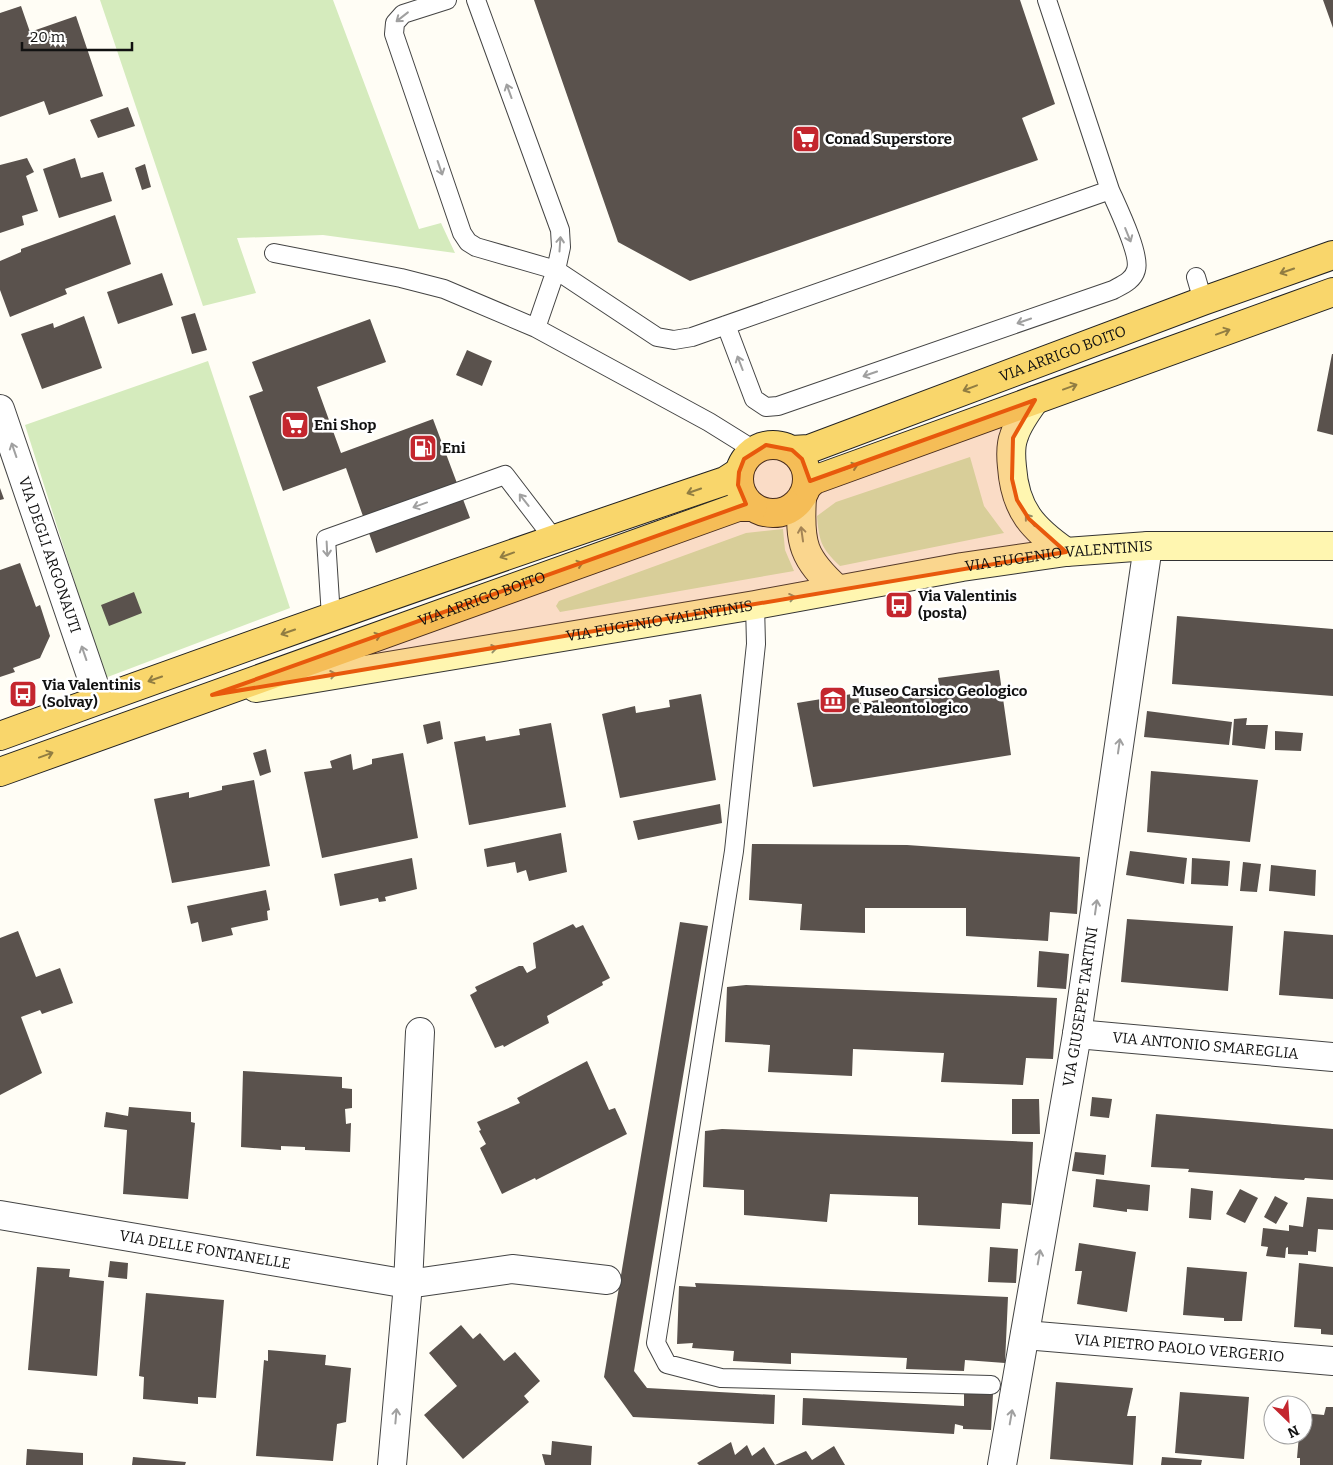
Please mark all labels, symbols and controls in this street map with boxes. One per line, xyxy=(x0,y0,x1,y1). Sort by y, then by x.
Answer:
one-way arrow xyxy=(395,11,408,22)
scale bar xyxy=(22,20,132,52)
text: 20 m xyxy=(30,28,66,46)
one-way arrow xyxy=(504,84,513,99)
supermarket icon: Conad Superstore xyxy=(791,124,821,154)
place label: Conad Superstore xyxy=(825,130,952,148)
one-way arrow xyxy=(436,160,445,176)
one-way arrow xyxy=(1124,227,1134,242)
one-way arrow xyxy=(555,237,565,253)
one-way arrow xyxy=(1280,267,1295,276)
one-way arrow xyxy=(1017,317,1032,326)
street label: VIA ARRIGO BOITO xyxy=(997,322,1129,386)
one-way arrow xyxy=(1214,327,1230,336)
one-way arrow xyxy=(735,356,744,371)
one-way arrow xyxy=(863,370,879,379)
one-way arrow xyxy=(1062,382,1077,391)
one-way arrow xyxy=(963,384,979,393)
supermarket icon: Eni Shop xyxy=(280,410,310,440)
place label: Eni Shop xyxy=(314,416,376,434)
fuel station icon: Eni xyxy=(408,433,438,463)
place label: Eni xyxy=(442,439,466,457)
one-way arrow xyxy=(9,442,18,458)
one-way arrow xyxy=(843,462,859,471)
street label: VIA DEGLI ARGONAUTI xyxy=(15,474,85,635)
one-way arrow xyxy=(687,487,703,496)
one-way arrow xyxy=(519,493,529,507)
one-way arrow xyxy=(413,501,429,510)
one-way arrow xyxy=(1025,514,1036,527)
one-way arrow xyxy=(797,527,807,543)
street label: VIA EUGENIO VALENTINIS xyxy=(964,537,1153,575)
one-way arrow xyxy=(322,540,331,556)
one-way arrow xyxy=(500,551,516,560)
one-way arrow xyxy=(568,560,583,569)
street label: VIA ARRIGO BOITO xyxy=(416,568,548,630)
place label: Via Valentinis (posta) xyxy=(918,587,1017,622)
bus stop icon: Via Valentinis (posta) xyxy=(884,590,914,620)
one-way arrow xyxy=(780,593,796,603)
street label: VIA EUGENIO VALENTINIS xyxy=(565,597,754,645)
one-way arrow xyxy=(280,628,296,638)
one-way arrow xyxy=(365,632,381,641)
one-way arrow xyxy=(481,643,497,653)
one-way arrow xyxy=(78,645,88,661)
one-way arrow xyxy=(321,670,337,680)
one-way arrow xyxy=(148,675,163,684)
place label: Via Valentinis (Solvay) xyxy=(42,676,141,711)
bus stop icon: Via Valentinis (Solvay) xyxy=(8,679,38,709)
place label: Museo Carsico Geologico e Paleontologico xyxy=(852,682,1028,717)
museum icon: Museo Carsico Geologico e Paleontologico xyxy=(818,685,848,715)
one-way arrow xyxy=(1114,738,1124,754)
one-way arrow xyxy=(38,750,53,759)
one-way arrow xyxy=(1091,899,1101,915)
street label: VIA GIUSEPPE TARTINI xyxy=(1059,925,1102,1088)
street label: VIA ANTONIO SMAREGLIA xyxy=(1112,1028,1300,1063)
street label: VIA DELLE FONTANELLE xyxy=(118,1226,292,1273)
one-way arrow xyxy=(1034,1249,1044,1265)
street label: VIA PIETRO PAOLO VERGERIO xyxy=(1074,1330,1285,1366)
north arrow xyxy=(1263,1395,1313,1445)
one-way arrow xyxy=(392,1409,401,1425)
one-way arrow xyxy=(1006,1409,1016,1425)
text: N xyxy=(1285,1421,1302,1441)

